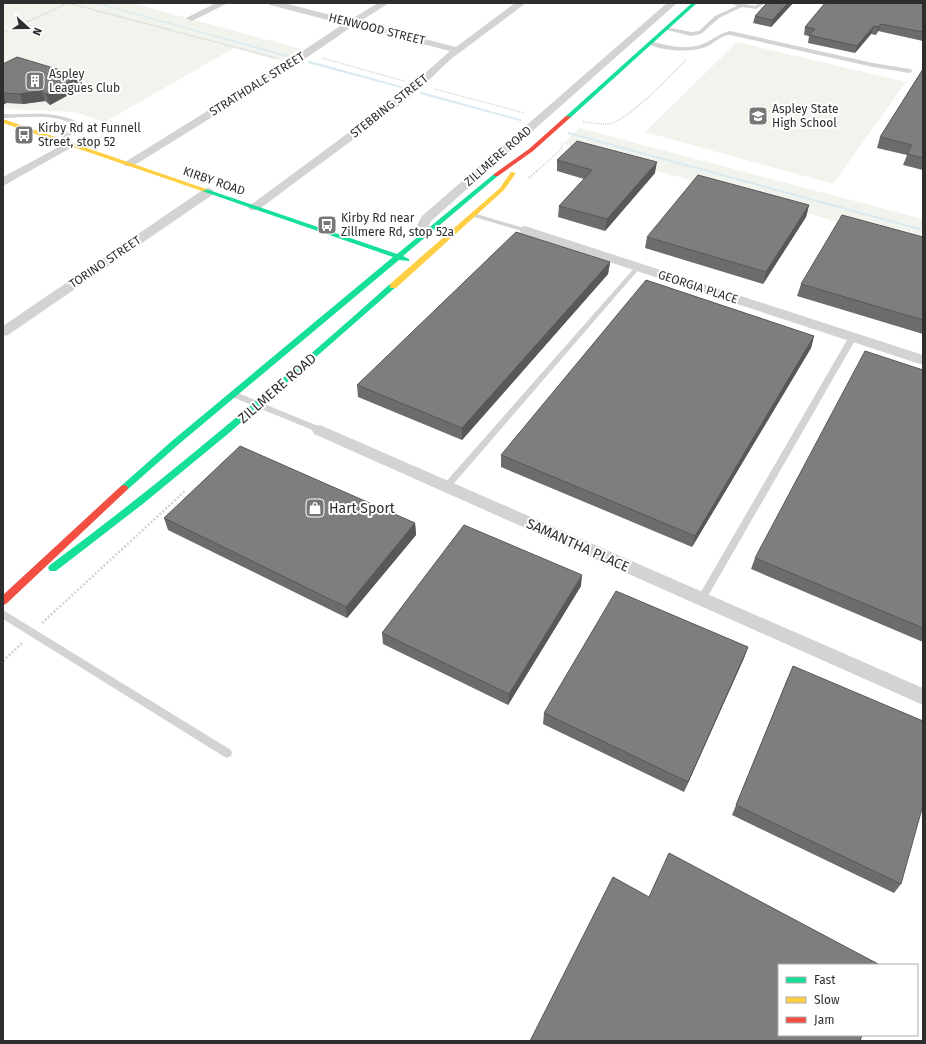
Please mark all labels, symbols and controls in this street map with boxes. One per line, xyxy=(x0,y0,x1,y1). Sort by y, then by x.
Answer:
north arrow xyxy=(8,8,48,48)
street label: HENWOOD STREET xyxy=(327,10,427,48)
text: N xyxy=(29,26,44,37)
street label: STRATHDALE STREET xyxy=(207,49,308,119)
place label: Aspley Leagues Club xyxy=(49,67,120,95)
building icon: Aspley Leagues Club xyxy=(24,70,46,92)
street label: STEBBING STREET xyxy=(347,71,431,141)
place label: Aspley State High School xyxy=(772,102,839,130)
school or university icon: Aspley State High School xyxy=(747,105,769,127)
place label: Kirby Rd at Funnell Street, stop 52 xyxy=(38,121,141,149)
street label: ZILLMERE ROAD xyxy=(462,123,535,189)
bus stop icon: Kirby Rd at Funnell Street, stop 52 xyxy=(13,124,35,146)
street label: KIRBY ROAD xyxy=(181,164,247,198)
place label: Kirby Rd near Zillmere Rd, stop 52a xyxy=(341,211,454,239)
bus stop icon: Kirby Rd near Zillmere Rd, stop 52a xyxy=(316,214,338,236)
street label: TORINO STREET xyxy=(67,232,144,291)
street label: GEORGIA PLACE xyxy=(656,267,740,307)
street label: ZILLMERE ROAD xyxy=(235,350,320,427)
shop icon: Hart Sport xyxy=(304,497,326,519)
place label: Hart Sport xyxy=(329,500,396,517)
street label: SAMANTHA PLACE xyxy=(524,515,632,576)
legend xyxy=(778,964,918,1036)
text: Fast xyxy=(814,973,836,987)
text: Slow xyxy=(814,993,840,1007)
text: Jam xyxy=(814,1013,834,1027)

